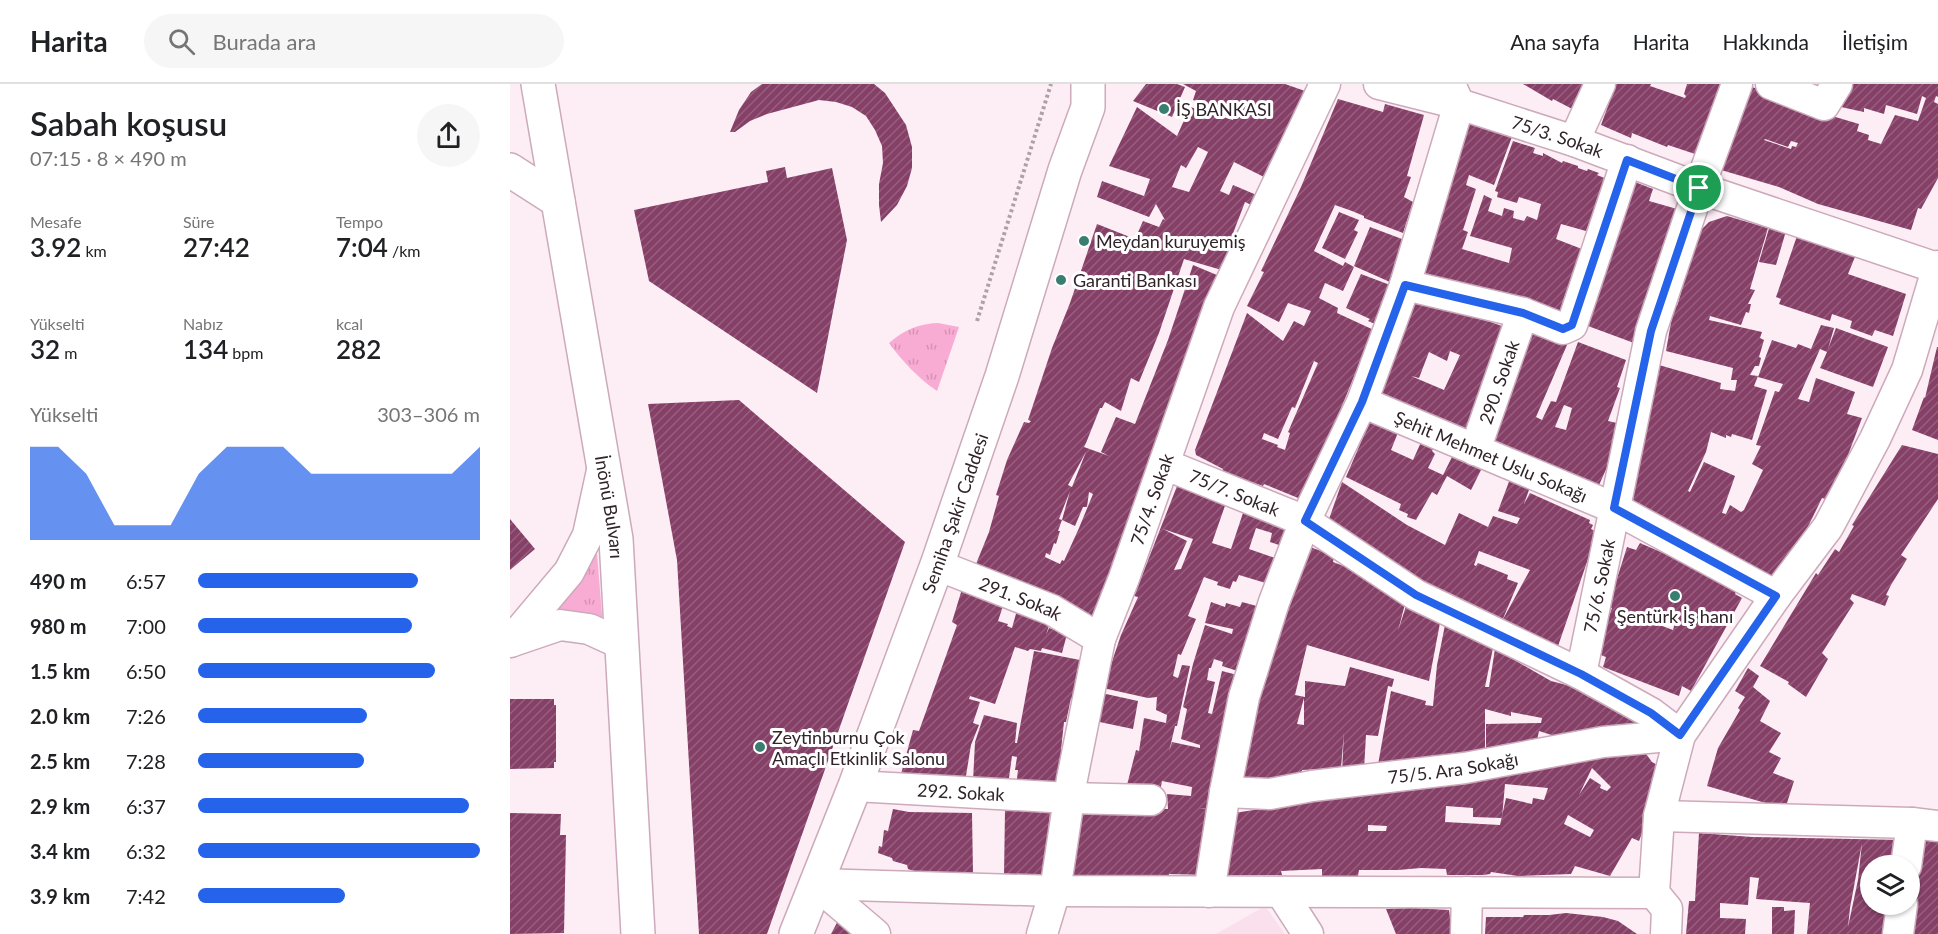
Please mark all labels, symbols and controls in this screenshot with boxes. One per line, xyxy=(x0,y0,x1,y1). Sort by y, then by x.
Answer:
search box xyxy=(144,14,564,68)
text: Harita xyxy=(30,24,108,58)
icon: search xyxy=(165,25,198,58)
text: Burada ara xyxy=(213,28,316,55)
text: Ana sayfa xyxy=(1510,29,1600,54)
text: Harita xyxy=(1633,29,1689,54)
text: Hakkında xyxy=(1722,29,1809,54)
text: İletişim xyxy=(1842,29,1908,54)
place label: İŞ BANKASI xyxy=(1176,98,1272,120)
marker: İŞ BANKASI xyxy=(1157,102,1171,116)
text: Sabah koşusu xyxy=(30,103,227,143)
button: share xyxy=(417,104,480,167)
street label: 75/3. Sokak xyxy=(1509,111,1607,162)
text: 07:15 · 8 × 490 m xyxy=(30,146,187,170)
pin xyxy=(1673,162,1724,213)
icon: arrive xyxy=(1682,171,1715,204)
text: Mesafe xyxy=(30,212,82,231)
text: Süre xyxy=(183,212,214,231)
text: Tempo xyxy=(336,212,383,231)
place label: Meydan kuruyemiş xyxy=(1096,230,1246,252)
text: 3.92 xyxy=(30,231,81,263)
text: 27:42 xyxy=(183,231,250,263)
text: 7:04 xyxy=(336,231,388,263)
marker: Meydan kuruyemiş xyxy=(1077,234,1091,248)
text: km xyxy=(81,241,107,260)
text: /km xyxy=(388,241,420,260)
place label: Garanti Bankası xyxy=(1073,269,1197,291)
marker: Garanti Bankası xyxy=(1054,273,1068,287)
text: Yükselti xyxy=(30,314,85,333)
text: Nabız xyxy=(183,314,223,333)
text: kcal xyxy=(336,314,363,333)
text: 32 xyxy=(30,333,60,365)
text: 134 xyxy=(183,333,228,365)
text: 282 xyxy=(336,333,381,365)
street label: 290. Sokak xyxy=(1474,336,1524,427)
text: m xyxy=(60,343,77,362)
text: bpm xyxy=(228,343,263,362)
text: Yükselti xyxy=(30,402,98,426)
text: 303–306 m xyxy=(377,402,480,426)
street label: Şehit Mehmet Uslu Sokağı xyxy=(1391,406,1591,507)
street label: Semiha Şakir Caddesi xyxy=(917,430,993,596)
street label: 75/4. Sokak xyxy=(1125,450,1178,548)
street label: İnönü Bulvarı xyxy=(591,453,628,559)
street label: 75/7. Sokak xyxy=(1186,464,1284,521)
street label: 75/6. Sokak xyxy=(1579,536,1619,635)
text: 490 m xyxy=(30,569,86,593)
text: 6:57 xyxy=(126,569,166,593)
street label: 291. Sokak xyxy=(976,572,1067,625)
marker: Şentürk İş hanı xyxy=(1668,589,1682,603)
place label: Şentürk İş hanı xyxy=(1617,605,1733,627)
text: 980 m xyxy=(30,614,86,638)
text: 7:00 xyxy=(126,614,166,638)
text: 1.5 km xyxy=(30,659,90,683)
text: 6:50 xyxy=(126,659,166,683)
text: 2.0 km xyxy=(30,704,90,728)
text: 7:26 xyxy=(126,704,166,728)
place label: Zeytinburnu Çok Amaçlı Etkinlik Salonu xyxy=(772,726,945,769)
marker: Zeytinburnu Çok Amaçlı Etkinlik Salonu xyxy=(753,740,767,754)
street label: 75/5. Ara Sokağı xyxy=(1387,747,1520,788)
text: 2.5 km xyxy=(30,749,90,773)
text: 7:28 xyxy=(126,749,166,773)
street label: 292. Sokak xyxy=(917,779,1006,805)
text: 2.9 km xyxy=(30,794,90,818)
text: 6:37 xyxy=(126,794,166,818)
text: 3.4 km xyxy=(30,839,90,863)
text: 6:32 xyxy=(126,839,166,863)
map controls xyxy=(1860,855,1920,915)
button: layers xyxy=(1860,855,1920,915)
text: 3.9 km xyxy=(30,884,90,908)
text: 7:42 xyxy=(126,884,166,908)

